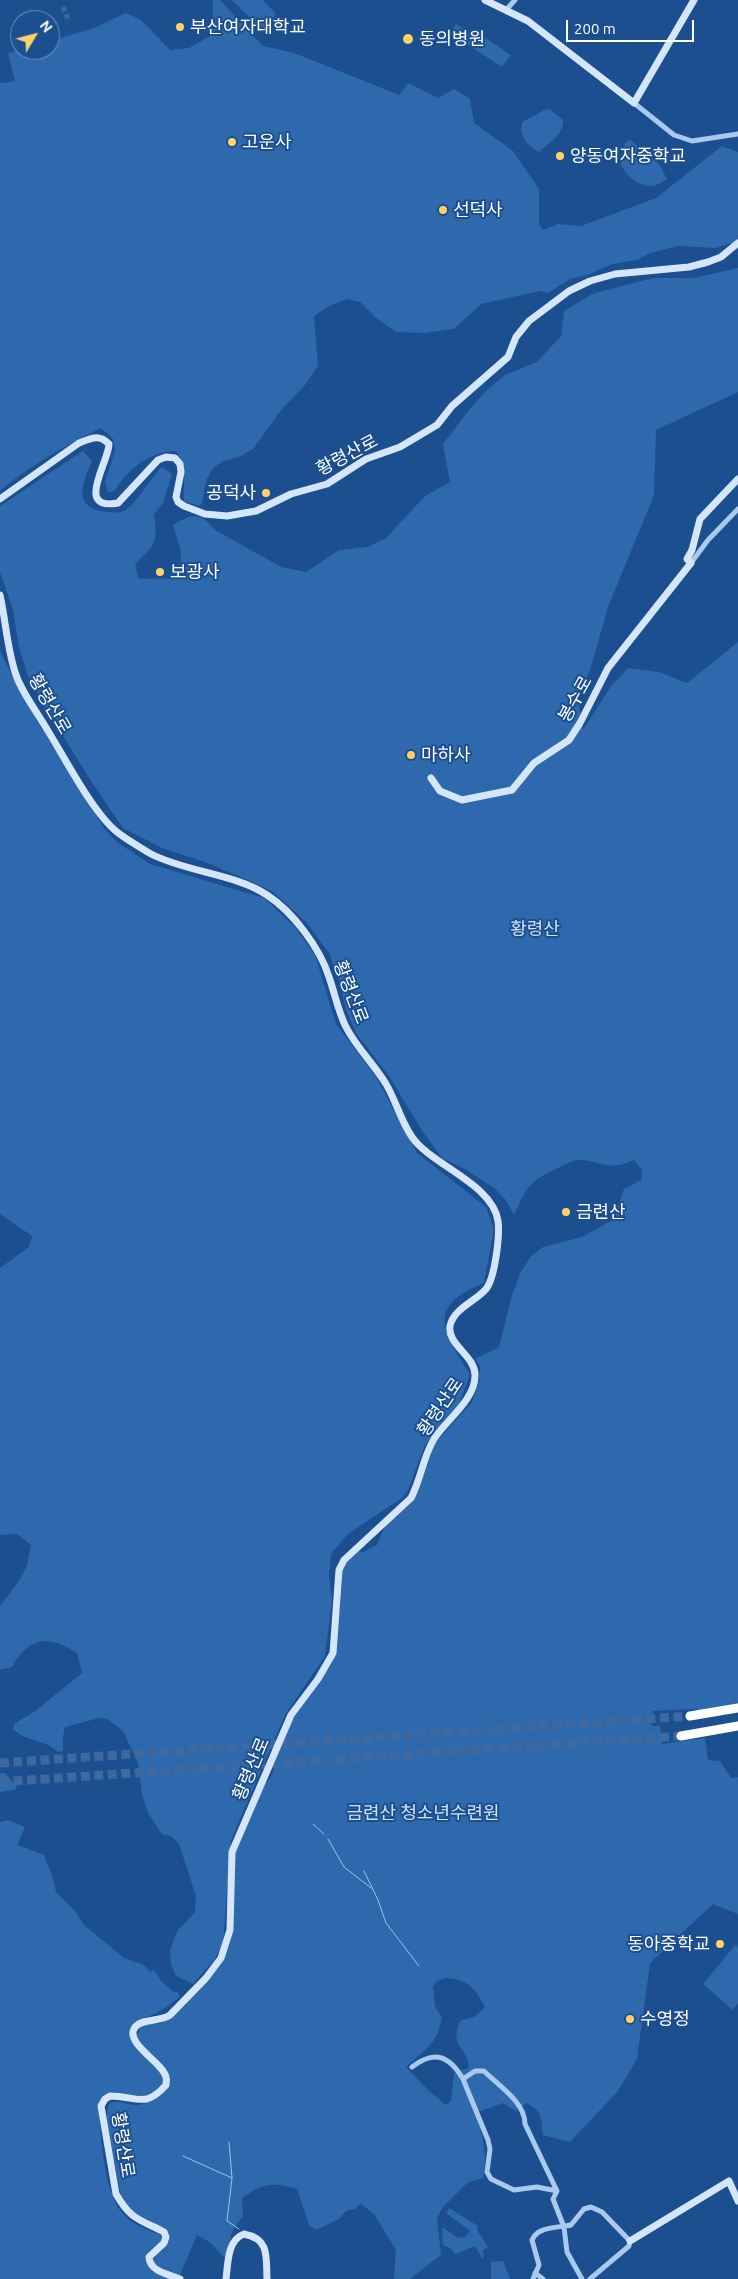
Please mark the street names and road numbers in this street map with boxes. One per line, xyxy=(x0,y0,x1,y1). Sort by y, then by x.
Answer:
street label: 황령산로 xyxy=(313,430,381,480)
street label: 황령산로 xyxy=(24,670,76,738)
street label: 봉수로 xyxy=(554,672,596,726)
street label: 황령산로 xyxy=(329,957,373,1027)
street label: 황령산로 xyxy=(413,1374,467,1440)
street label: 황령산로 xyxy=(228,1734,274,1804)
street label: 황령산로 xyxy=(107,2111,139,2179)

